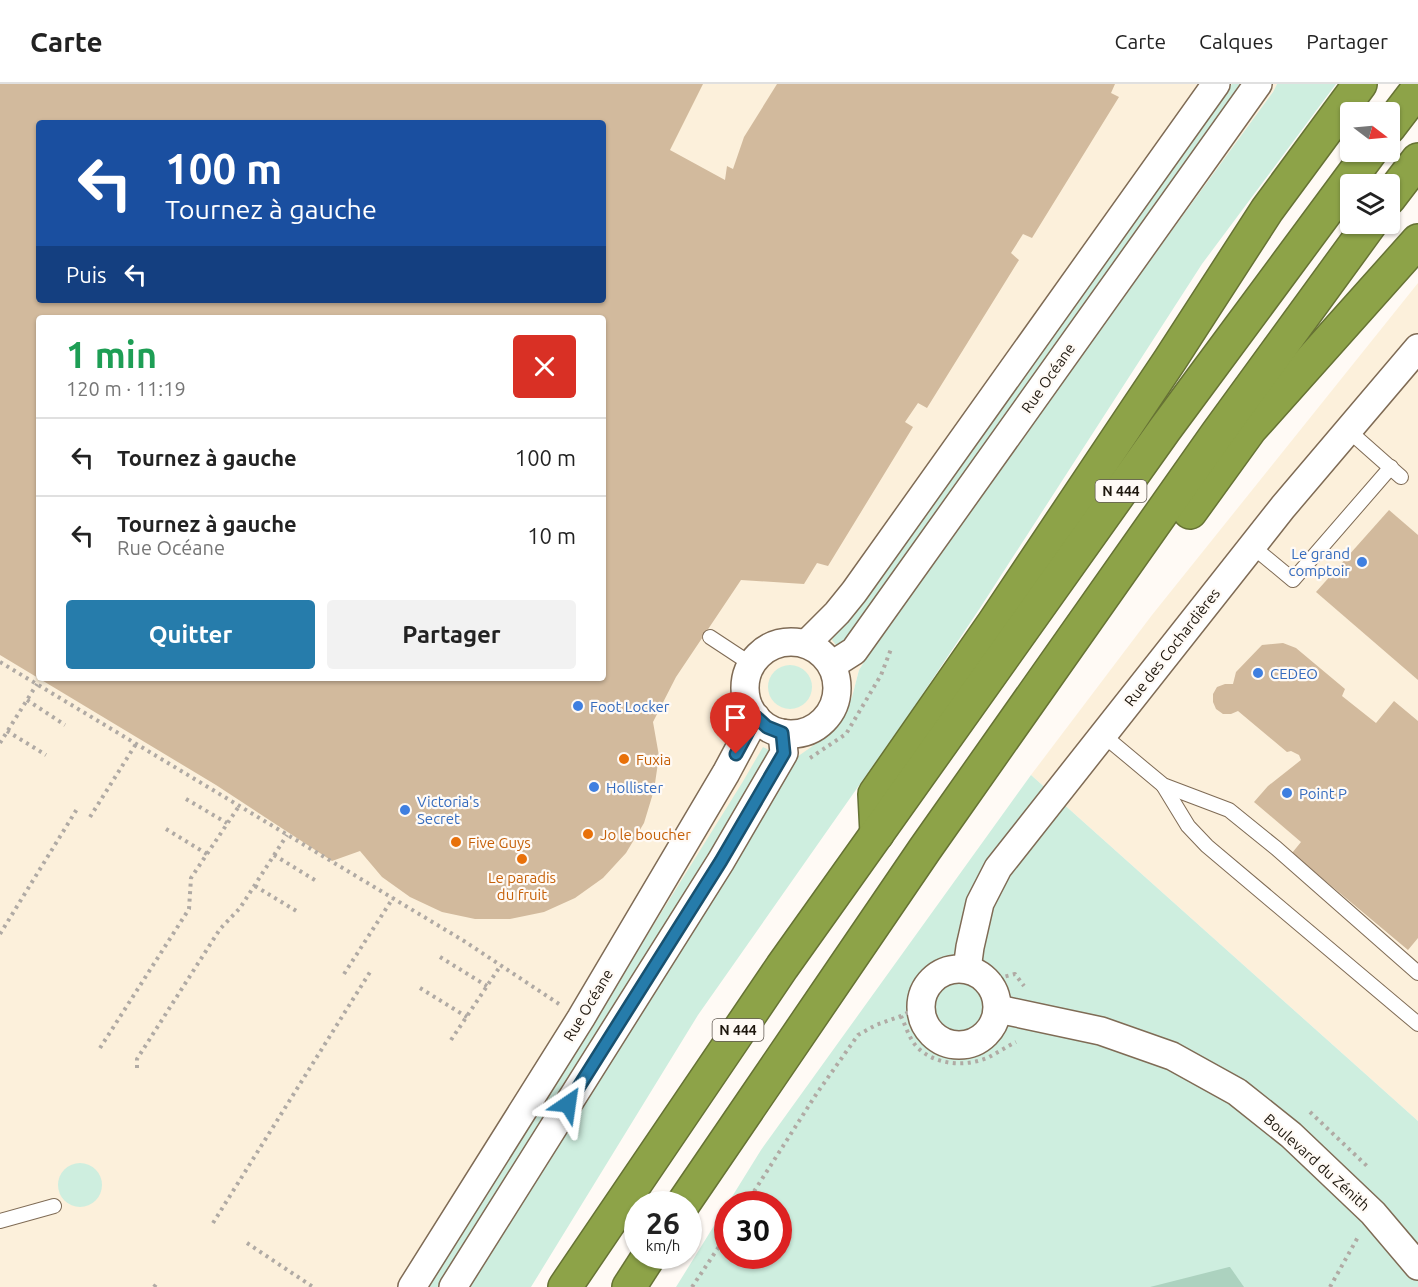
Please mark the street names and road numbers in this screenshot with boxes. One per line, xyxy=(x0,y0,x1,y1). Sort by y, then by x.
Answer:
street label: Rue Océane xyxy=(1018,340,1078,416)
road number: N 444 xyxy=(1096,480,1146,502)
street label: Rue des Cochardières xyxy=(1121,585,1223,709)
street label: Rue Océane xyxy=(560,966,616,1044)
road number: N 444 xyxy=(712,1019,764,1041)
street label: Boulevard du Zénith xyxy=(1261,1110,1373,1214)

